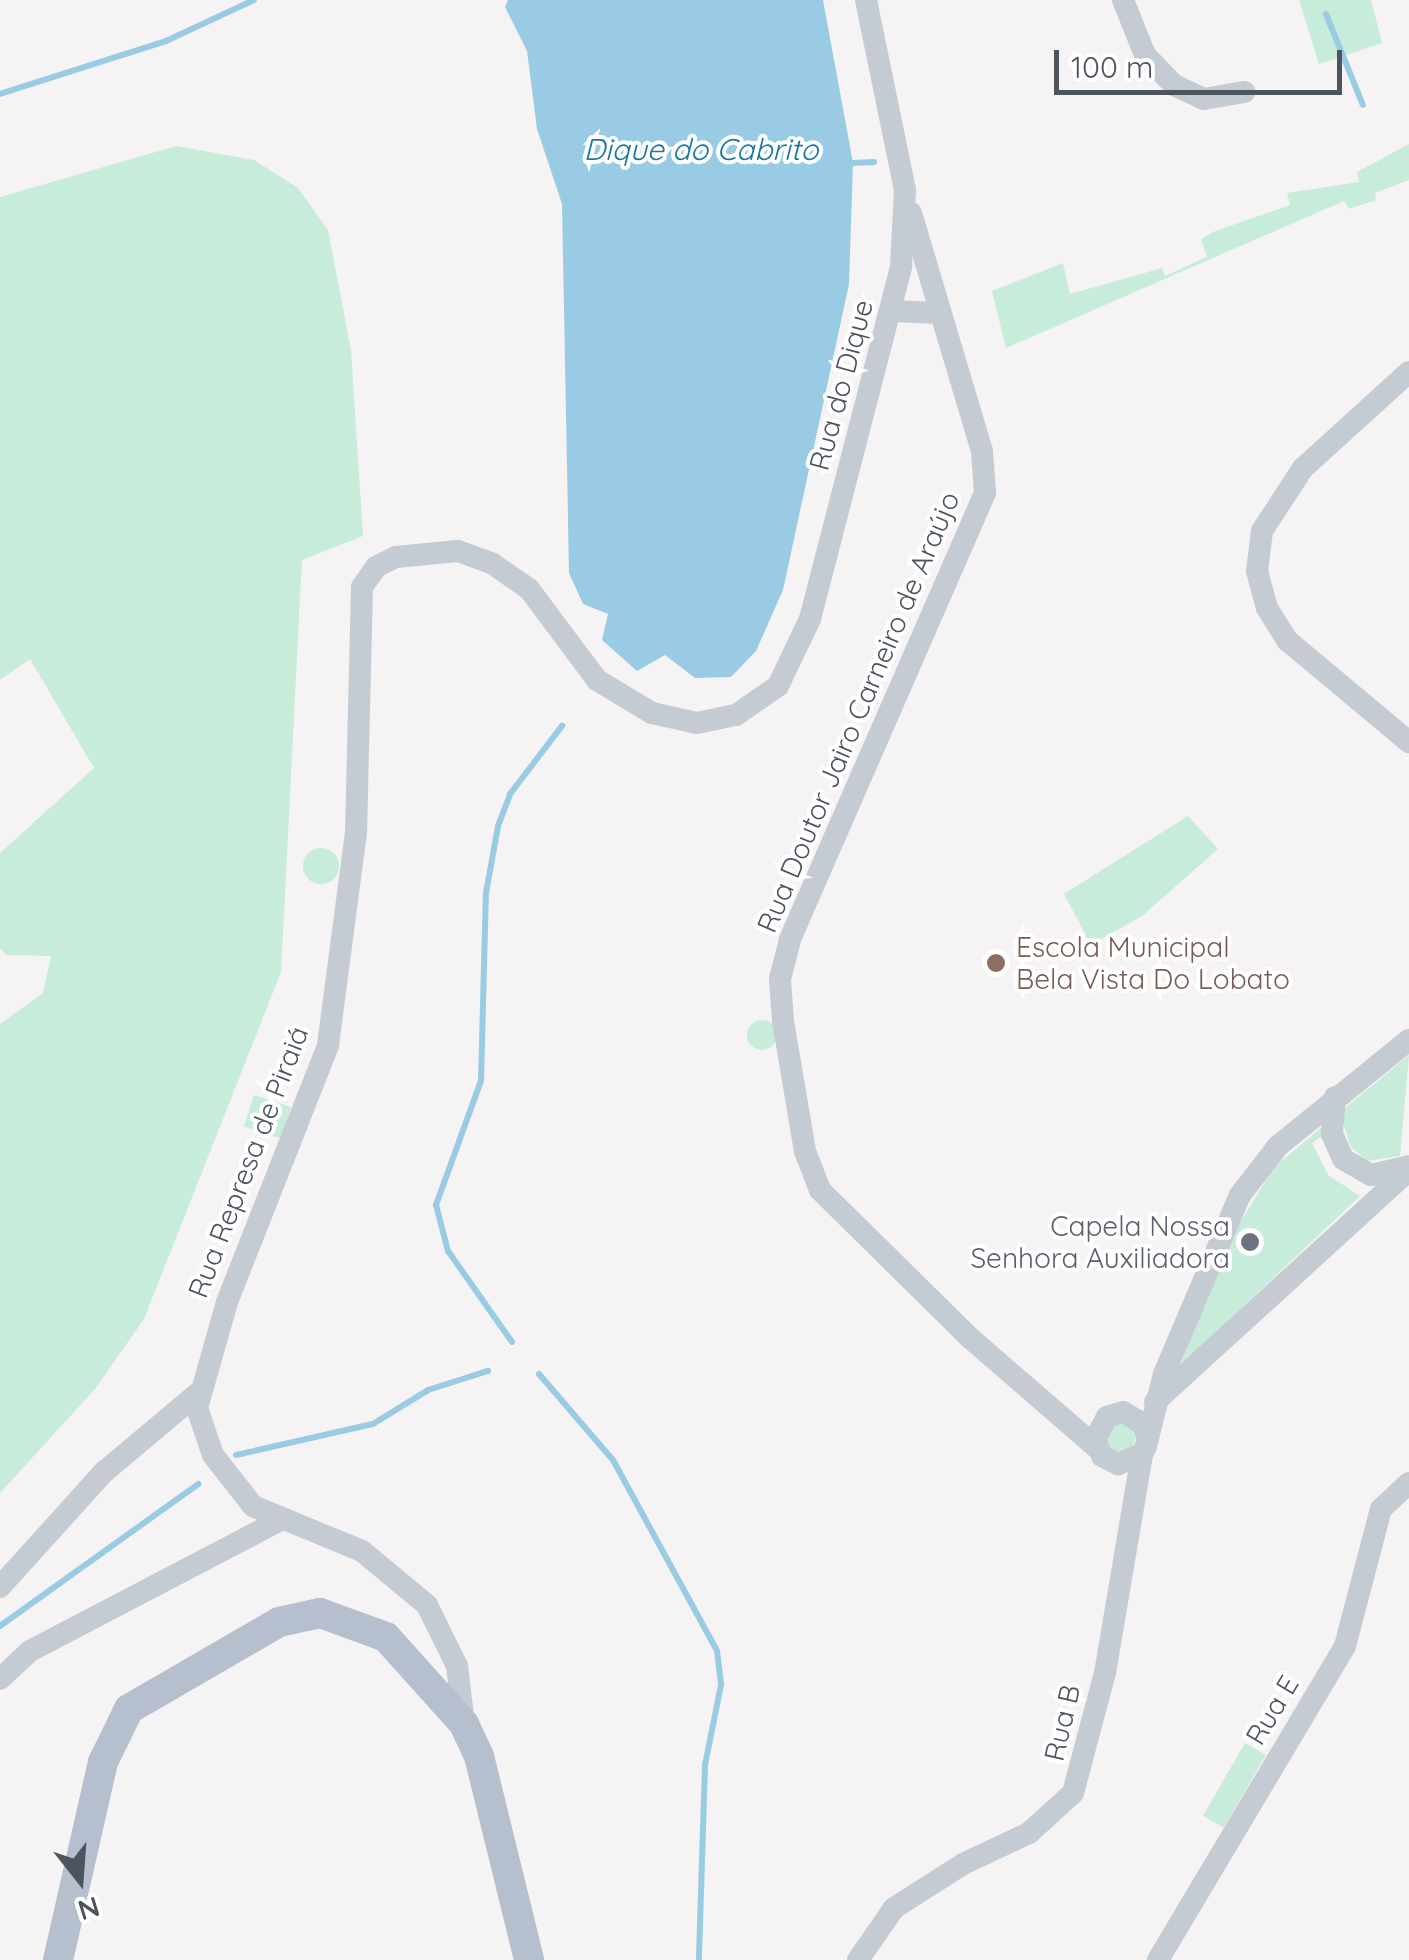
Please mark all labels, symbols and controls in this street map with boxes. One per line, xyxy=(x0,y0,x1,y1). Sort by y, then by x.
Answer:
scale bar xyxy=(1059,30,1346,92)
text: 100 m xyxy=(1071,48,1153,86)
water label: Dique do Cabrito xyxy=(584,131,818,167)
street label: Rua do Dique xyxy=(802,296,880,474)
street label: Rua Doutor Jairo Carneiro de Araújo xyxy=(750,487,966,937)
place label: Escola Municipal Bela Vista Do Lobato xyxy=(1016,930,1290,996)
marker: Escola Municipal Bela Vista Do Lobato xyxy=(985,952,1007,974)
street label: Rua Represa de Piraiá xyxy=(181,1022,315,1302)
place label: Capela Nossa Senhora Auxiliadora xyxy=(970,1209,1230,1275)
marker: Capela Nossa Senhora Auxiliadora xyxy=(1239,1231,1261,1253)
street label: Rua E xyxy=(1238,1669,1306,1751)
street label: Rua B xyxy=(1037,1682,1087,1764)
north arrow xyxy=(30,1830,130,1930)
text: N xyxy=(74,1889,104,1929)

